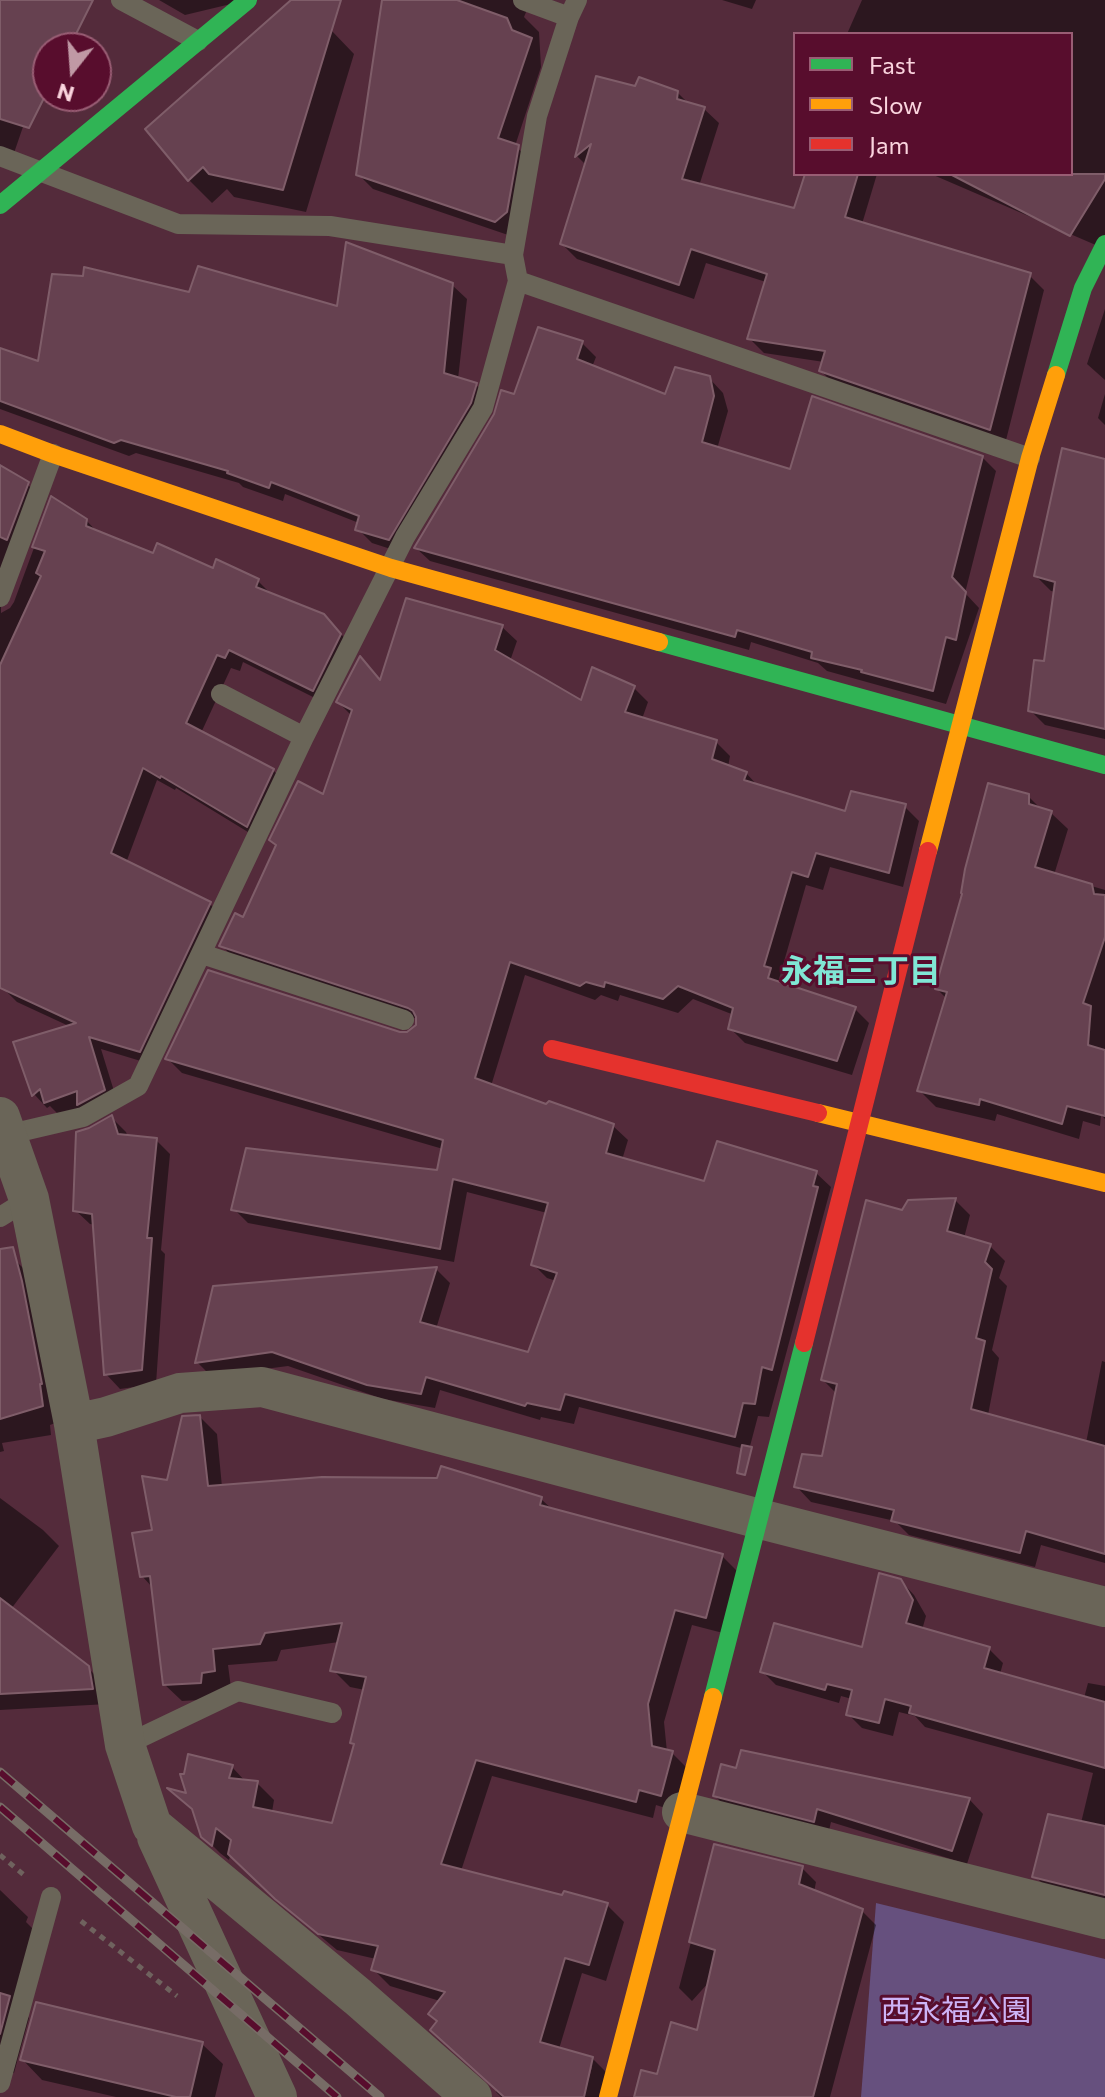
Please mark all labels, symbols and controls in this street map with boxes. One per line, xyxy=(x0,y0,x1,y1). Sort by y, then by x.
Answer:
north arrow xyxy=(32,32,112,112)
legend xyxy=(793,32,1073,176)
text: Fast xyxy=(869,50,916,79)
text: N xyxy=(54,78,77,109)
text: Slow xyxy=(869,90,922,119)
text: Jam xyxy=(869,130,909,159)
district label: 永福三丁目 xyxy=(781,952,941,990)
park label: 西永福公園 xyxy=(881,1993,1031,2029)

